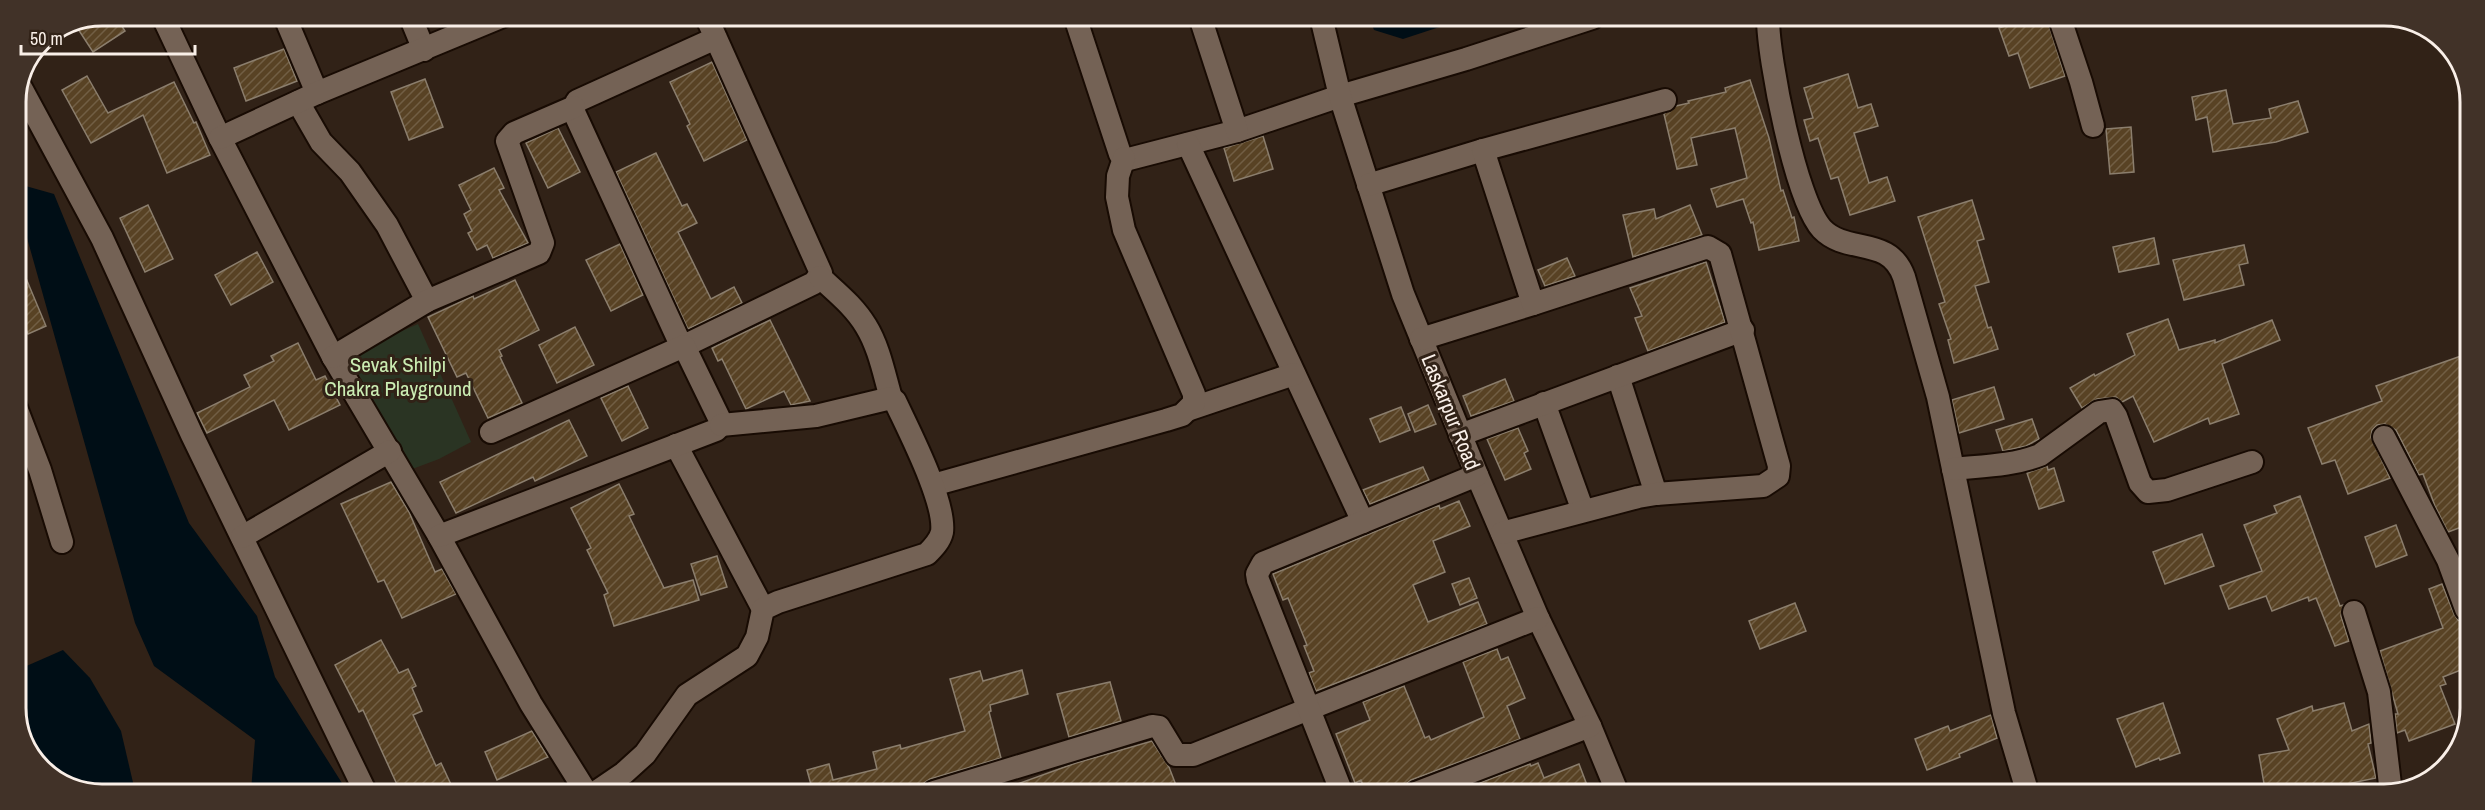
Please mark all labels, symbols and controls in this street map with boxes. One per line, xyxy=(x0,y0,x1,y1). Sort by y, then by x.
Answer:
scale bar xyxy=(21,18,195,56)
text: 50 m xyxy=(30,26,63,51)
park label: Sevak Shilpi Chakra Playground xyxy=(324,350,472,403)
street label: Laskarpur Road xyxy=(1415,350,1487,474)

